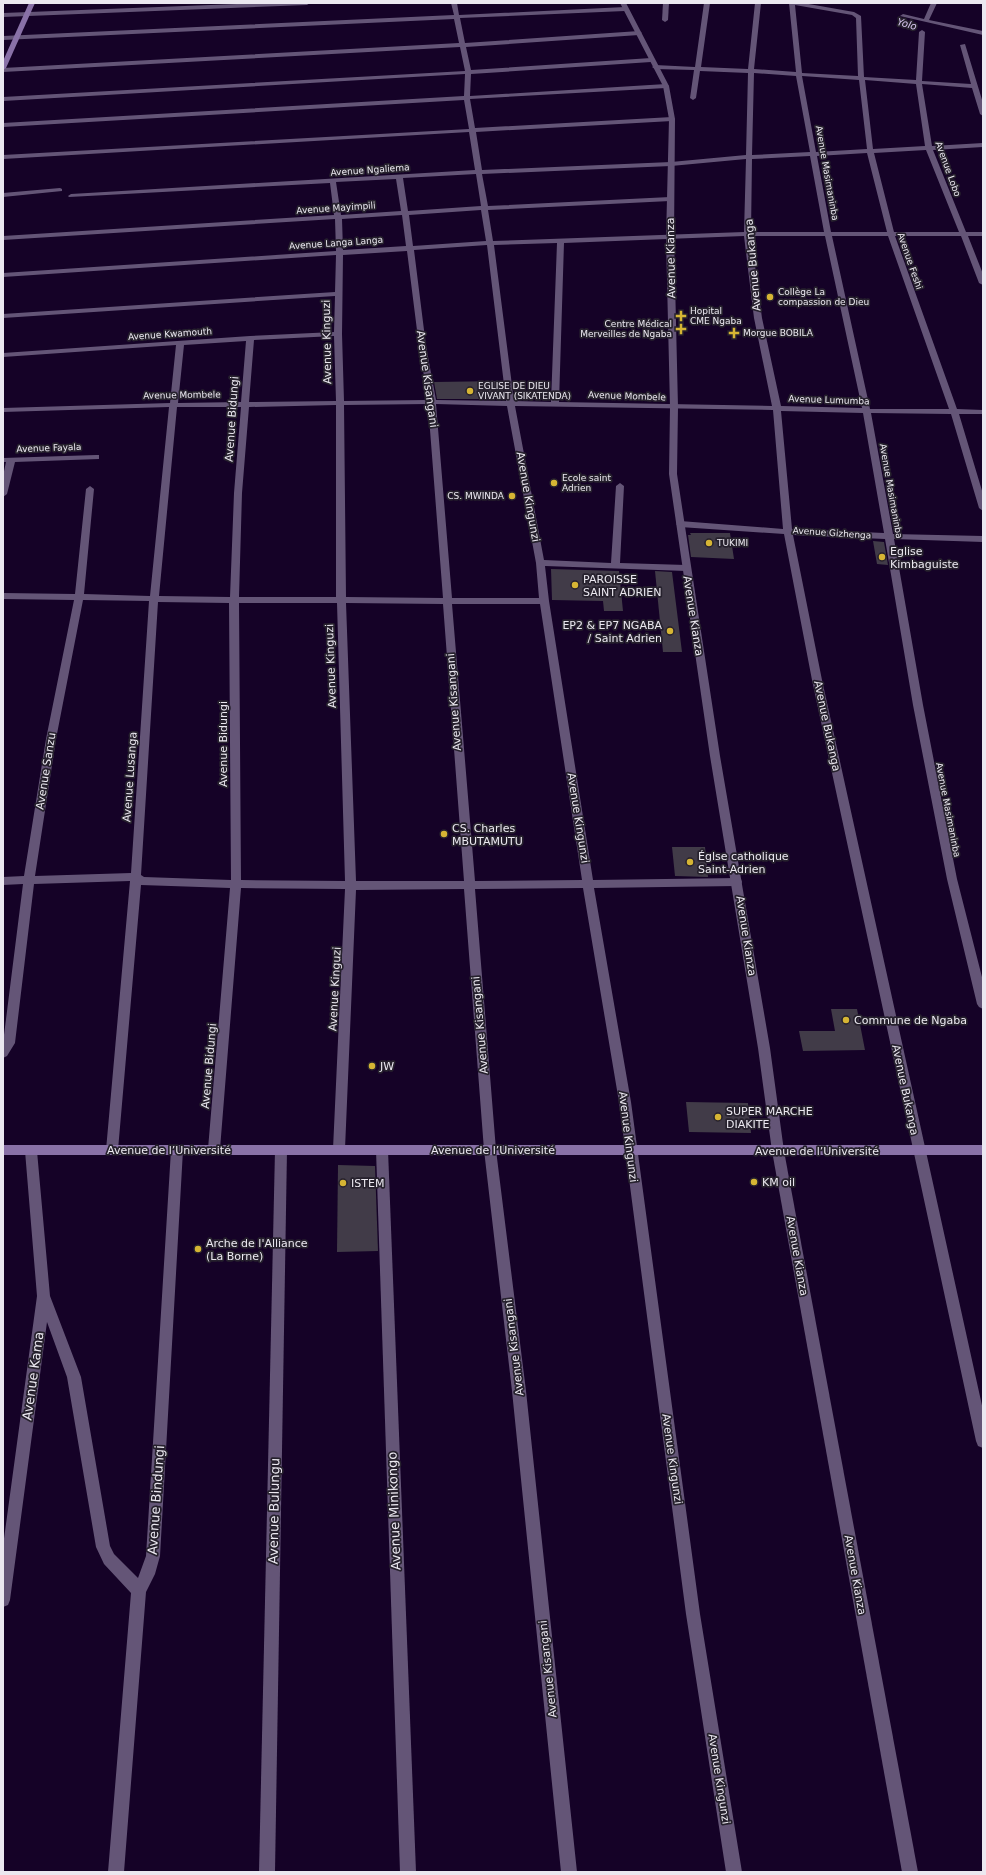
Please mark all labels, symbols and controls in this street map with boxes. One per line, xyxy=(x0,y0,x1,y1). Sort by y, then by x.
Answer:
water label: Yolo xyxy=(896,16,918,32)
street label: Avenue Masimaninba xyxy=(814,125,840,221)
street label: Avenue Lobo xyxy=(933,140,963,198)
street label: Avenue Ngaliema xyxy=(330,162,410,178)
street label: Avenue Mayimpili xyxy=(296,200,376,216)
street label: Avenue Kianza xyxy=(664,217,678,299)
street label: Avenue Bukanga xyxy=(742,218,764,312)
street label: Avenue Feshi xyxy=(896,231,924,291)
street label: Avenue Langa Langa xyxy=(289,235,383,251)
place label: Collège La compassion de Dieu xyxy=(778,287,869,307)
marker: Collège La compassion de Dieu xyxy=(765,292,775,302)
street label: Avenue Kinguzi xyxy=(320,300,334,384)
place label: Hopital CME Ngaba xyxy=(690,306,742,326)
marker: Hopital CME Ngaba xyxy=(675,310,687,322)
place label: Centre Médical Merveilles de Ngaba xyxy=(580,319,672,339)
marker: Centre Médical Merveilles de Ngaba xyxy=(675,323,687,335)
street label: Avenue Kwamouth xyxy=(128,326,212,342)
marker: Morgue BOBILA xyxy=(728,327,740,339)
place label: Morgue BOBILA xyxy=(743,328,814,338)
street label: Avenue Kisangani xyxy=(414,330,440,428)
street label: Avenue Bidungi xyxy=(223,376,241,462)
place label: EGLISE DE DIEU VIVANT (SIKATENDA) xyxy=(478,381,571,401)
marker: EGLISE DE DIEU VIVANT (SIKATENDA) xyxy=(465,386,475,396)
street label: Avenue Mombele xyxy=(143,389,221,401)
street label: Avenue Mombele xyxy=(588,390,666,402)
street label: Avenue Lumumba xyxy=(788,394,870,406)
street label: Avenue Fayala xyxy=(16,442,82,454)
street label: Avenue Masimaninba xyxy=(878,443,904,539)
street label: Avenue Kingunzi xyxy=(514,451,542,543)
place label: Ecole saint Adrien xyxy=(562,473,611,493)
marker: Ecole saint Adrien xyxy=(549,478,559,488)
place label: CS. MWINDA xyxy=(447,491,505,501)
marker: CS. MWINDA xyxy=(507,491,517,501)
street label: Avenue Gizhenga xyxy=(792,525,872,541)
marker: TUKIMI xyxy=(704,538,714,548)
place label: TUKIMI xyxy=(716,538,748,548)
place label: Eglise Kimbaguiste xyxy=(890,545,959,571)
marker: Eglise Kimbaguiste xyxy=(877,552,887,562)
place label: PAROISSE SAINT ADRIEN xyxy=(583,573,661,599)
street label: Avenue Kianza xyxy=(680,575,706,657)
marker: PAROISSE SAINT ADRIEN xyxy=(570,580,580,590)
place label: EP2 & EP7 NGABA / Saint Adrien xyxy=(562,619,662,645)
street label: Avenue Kinguzi xyxy=(323,624,339,708)
marker: EP2 & EP7 NGABA / Saint Adrien xyxy=(665,626,675,636)
street label: Avenue Kisangani xyxy=(444,653,464,751)
street label: Avenue Bukanga xyxy=(811,679,843,773)
street label: Avenue Bidungi xyxy=(217,701,230,787)
street label: Avenue Lusanga xyxy=(120,731,140,823)
street label: Avenue Sanzu xyxy=(33,732,59,810)
street label: Avenue Masimaninba xyxy=(934,762,962,858)
street label: Avenue Kingunzi xyxy=(564,772,592,864)
place label: CS. Charles MBUTAMUTU xyxy=(452,822,523,848)
marker: CS. Charles MBUTAMUTU xyxy=(439,829,449,839)
place label: Églse catholique Saint-Adrien xyxy=(698,850,789,876)
marker: Églse catholique Saint-Adrien xyxy=(685,857,695,867)
street label: Avenue Kianza xyxy=(733,895,759,977)
street label: Avenue Kinguzi xyxy=(326,947,344,1031)
street label: Avenue Kisangani xyxy=(469,976,491,1074)
place label: Commune de Ngaba xyxy=(854,1014,967,1027)
marker: Commune de Ngaba xyxy=(841,1015,851,1025)
street label: Avenue Bidungi xyxy=(199,1023,219,1109)
street label: Avenue Bukanga xyxy=(889,1043,921,1137)
place label: JW xyxy=(379,1060,394,1073)
marker: JW xyxy=(367,1061,377,1071)
street label: Avenue Kingunzi xyxy=(616,1091,640,1183)
place label: SUPER MARCHE DIAKITE xyxy=(726,1105,813,1131)
marker: SUPER MARCHE DIAKITE xyxy=(713,1112,723,1122)
street label: Avenue de l’Université xyxy=(107,1144,231,1157)
street label: Avenue de l’Université xyxy=(431,1144,555,1157)
street label: Avenue de l’Université xyxy=(755,1145,879,1158)
place label: KM oil xyxy=(762,1176,795,1189)
place label: ISTEM xyxy=(351,1177,384,1190)
marker: KM oil xyxy=(749,1177,759,1187)
marker: ISTEM xyxy=(338,1178,348,1188)
street label: Avenue Kianza xyxy=(784,1215,810,1297)
place label: Arche de l'Alliance (La Borne) xyxy=(206,1237,308,1263)
marker: Arche de l'Alliance (La Borne) xyxy=(193,1244,203,1254)
street label: Avenue Kisangani xyxy=(502,1298,526,1396)
street label: Avenue Kama xyxy=(19,1331,47,1421)
street label: Avenue Kingunzi xyxy=(659,1413,685,1505)
street label: Avenue Bindungi xyxy=(145,1445,167,1555)
street label: Avenue Minikongo xyxy=(384,1451,404,1571)
street label: Avenue Bulungu xyxy=(266,1458,282,1564)
street label: Avenue Kianza xyxy=(842,1534,868,1616)
street label: Avenue Kisangani xyxy=(536,1620,560,1718)
street label: Avenue Kingunzi xyxy=(705,1733,733,1825)

